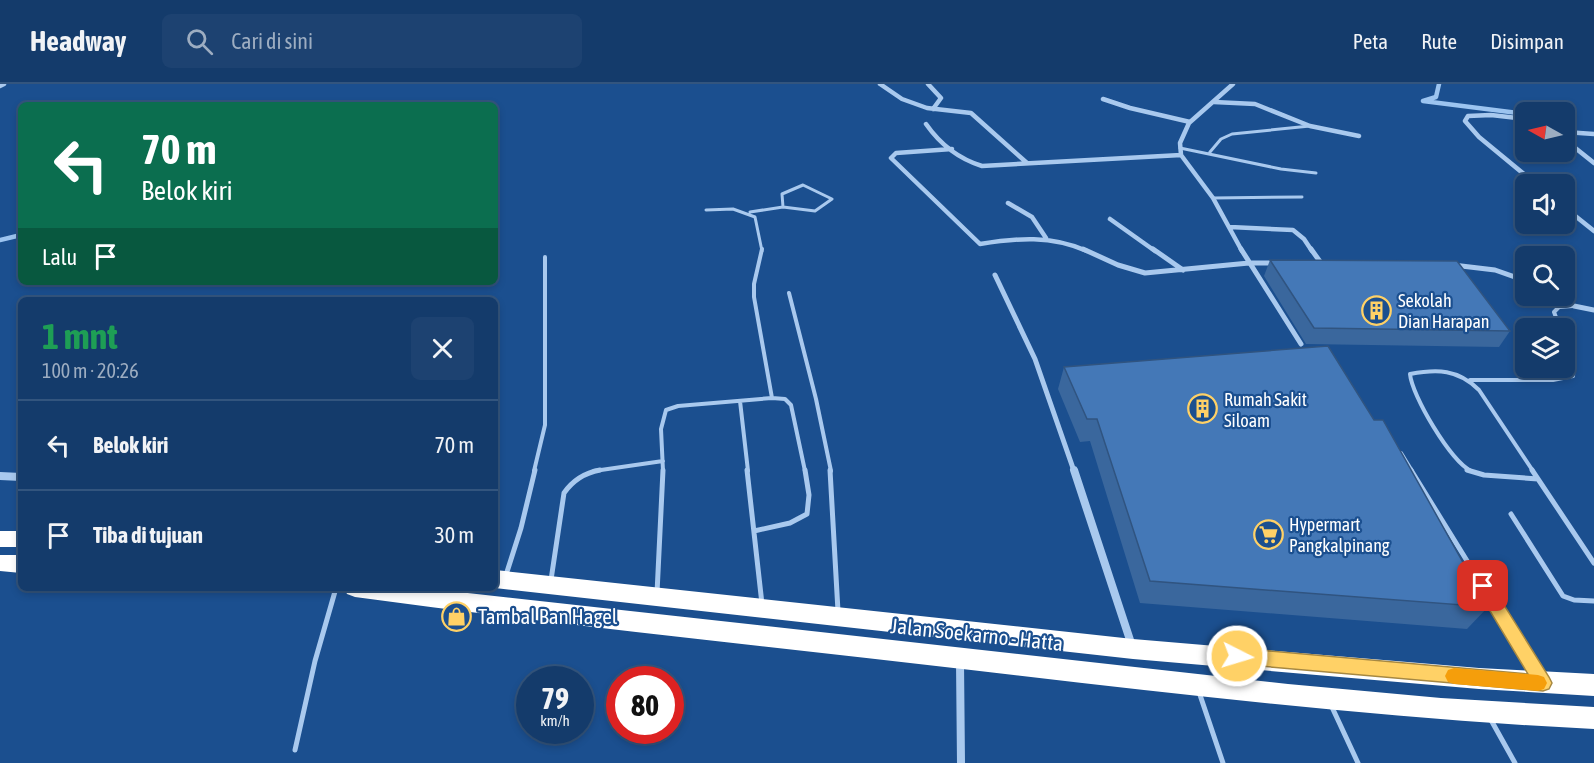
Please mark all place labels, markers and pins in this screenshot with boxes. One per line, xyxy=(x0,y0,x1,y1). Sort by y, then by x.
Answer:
place label: Sekolah Dian Harapan xyxy=(1398,290,1490,332)
building icon: Sekolah Dian Harapan xyxy=(1361,294,1393,326)
place label: Rumah Sakit Siloam xyxy=(1224,389,1307,431)
building icon: Rumah Sakit Siloam xyxy=(1187,393,1219,425)
place label: Hypermart Pangkalpinang xyxy=(1289,514,1390,556)
supermarket icon: Hypermart Pangkalpinang xyxy=(1252,518,1284,550)
pin xyxy=(1457,560,1508,611)
shop icon: Tambal Ban Hagel xyxy=(441,600,473,632)
place label: Tambal Ban Hagel xyxy=(478,604,618,628)

